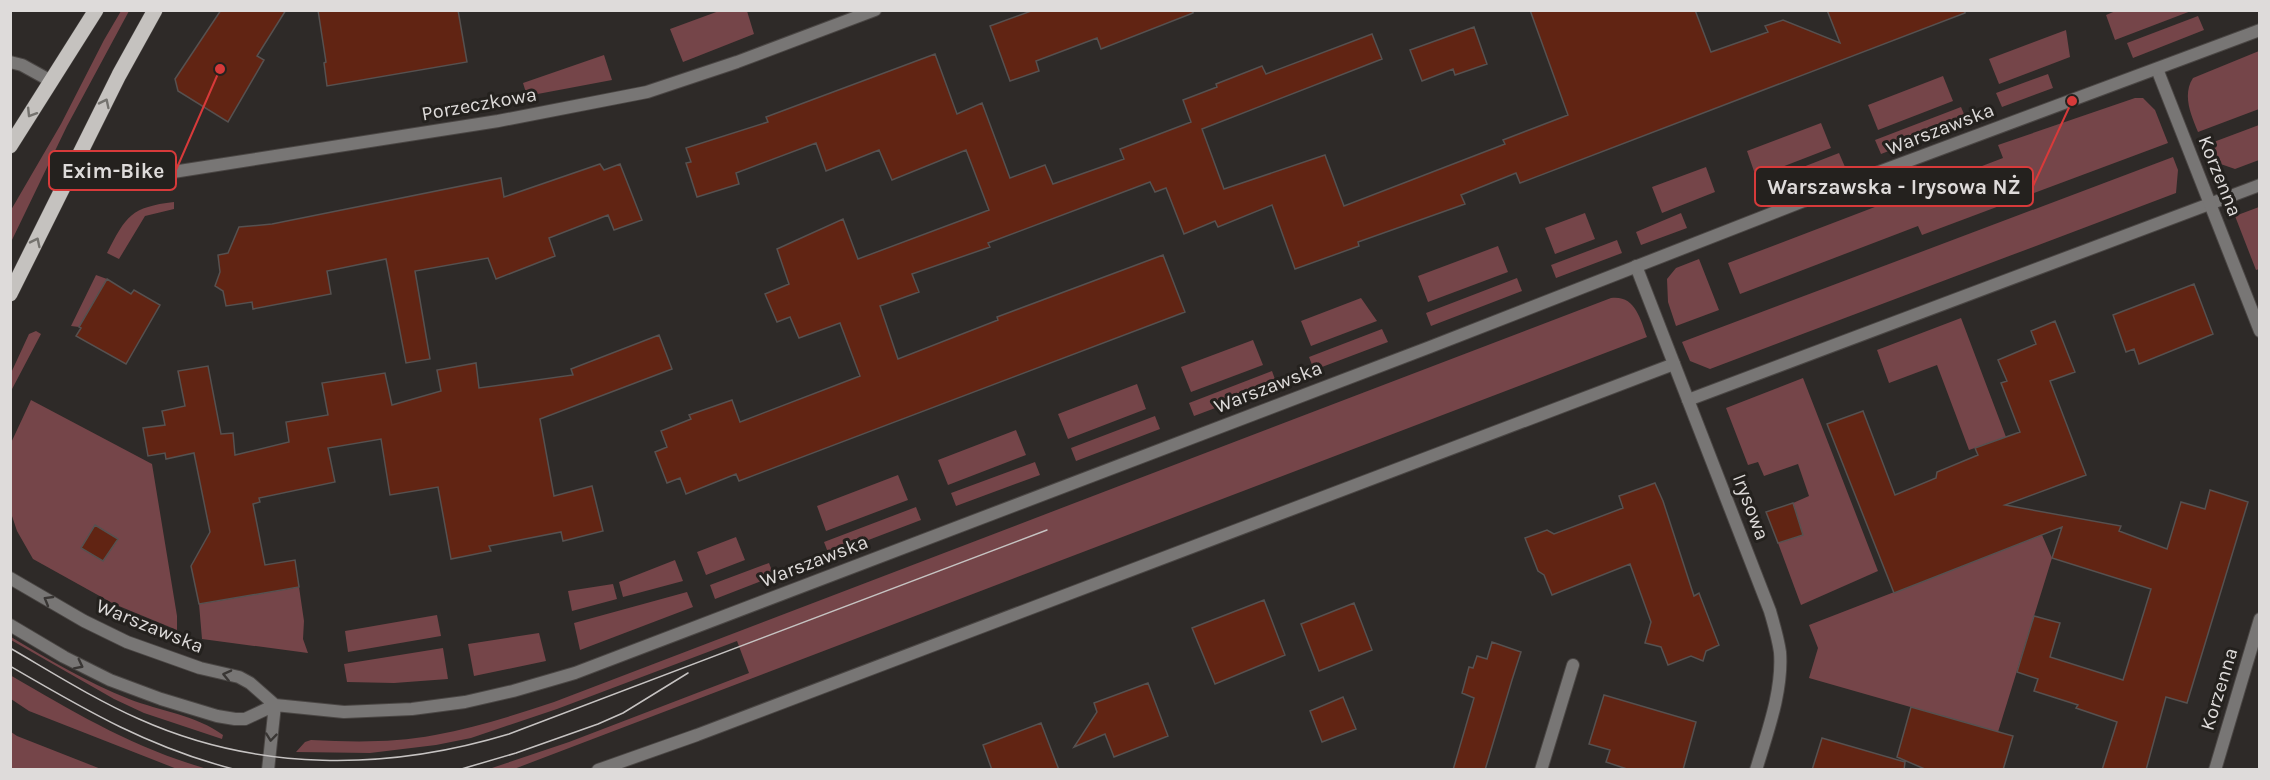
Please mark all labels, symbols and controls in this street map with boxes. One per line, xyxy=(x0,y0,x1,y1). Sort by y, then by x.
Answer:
street label: Porzeczkowa xyxy=(420,83,538,125)
street label: Warszawska xyxy=(1883,98,1997,160)
one-way arrow xyxy=(98,99,109,109)
one-way arrow xyxy=(26,107,38,117)
street label: Korzenna xyxy=(2193,132,2247,220)
callout: Exim-Bike xyxy=(49,151,176,190)
text: Exim-Bike xyxy=(62,159,164,183)
callout: Warszawska - Irysowa NŻ xyxy=(1755,167,2033,206)
text: Warszawska - Irysowa NŻ xyxy=(1767,174,2021,199)
one-way arrow xyxy=(29,237,41,248)
street label: Warszawska xyxy=(1211,356,1325,418)
street label: Irysowa xyxy=(1728,471,1774,543)
street label: Warszawska xyxy=(757,530,871,592)
street label: Warszawska xyxy=(93,594,207,658)
one-way arrow xyxy=(44,595,54,607)
street label: Korzenna xyxy=(2196,645,2242,733)
one-way arrow xyxy=(73,658,84,669)
one-way arrow xyxy=(222,669,232,682)
one-way arrow xyxy=(265,733,278,742)

